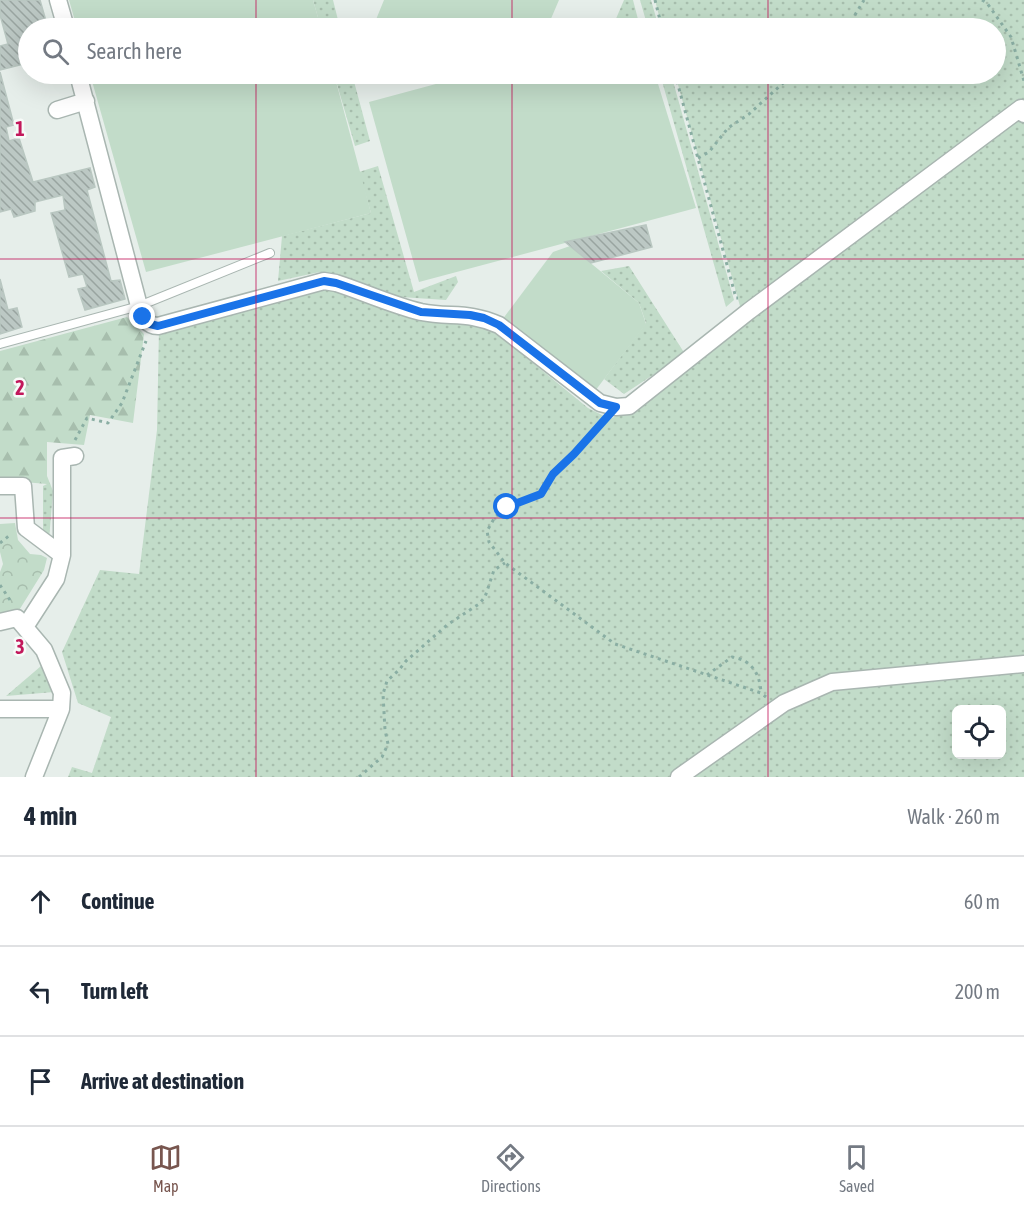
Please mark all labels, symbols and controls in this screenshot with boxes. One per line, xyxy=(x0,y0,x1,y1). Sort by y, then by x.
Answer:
search box xyxy=(18,18,1006,84)
icon: search xyxy=(39,35,72,68)
text: Search here xyxy=(87,38,182,64)
text: 1 xyxy=(15,117,25,140)
route end xyxy=(129,303,155,329)
text: 2 xyxy=(15,376,25,399)
route start xyxy=(493,493,519,519)
text: 3 xyxy=(15,635,25,658)
map controls xyxy=(952,705,1006,759)
button: locate xyxy=(952,705,1006,759)
text: 4 min xyxy=(24,801,77,831)
text: Walk · 260 m xyxy=(908,805,1000,828)
icon: ahead xyxy=(24,885,57,918)
text: Continue xyxy=(81,888,155,914)
text: 60 m xyxy=(964,890,1000,913)
icon: left xyxy=(24,975,57,1008)
text: Turn left xyxy=(81,978,148,1004)
text: 200 m xyxy=(955,980,1000,1003)
icon: arrive xyxy=(24,1065,57,1098)
text: Arrive at destination xyxy=(81,1068,244,1094)
tab: Map xyxy=(149,1141,182,1195)
tab: Directions xyxy=(481,1141,541,1195)
tab: Saved xyxy=(839,1141,875,1195)

